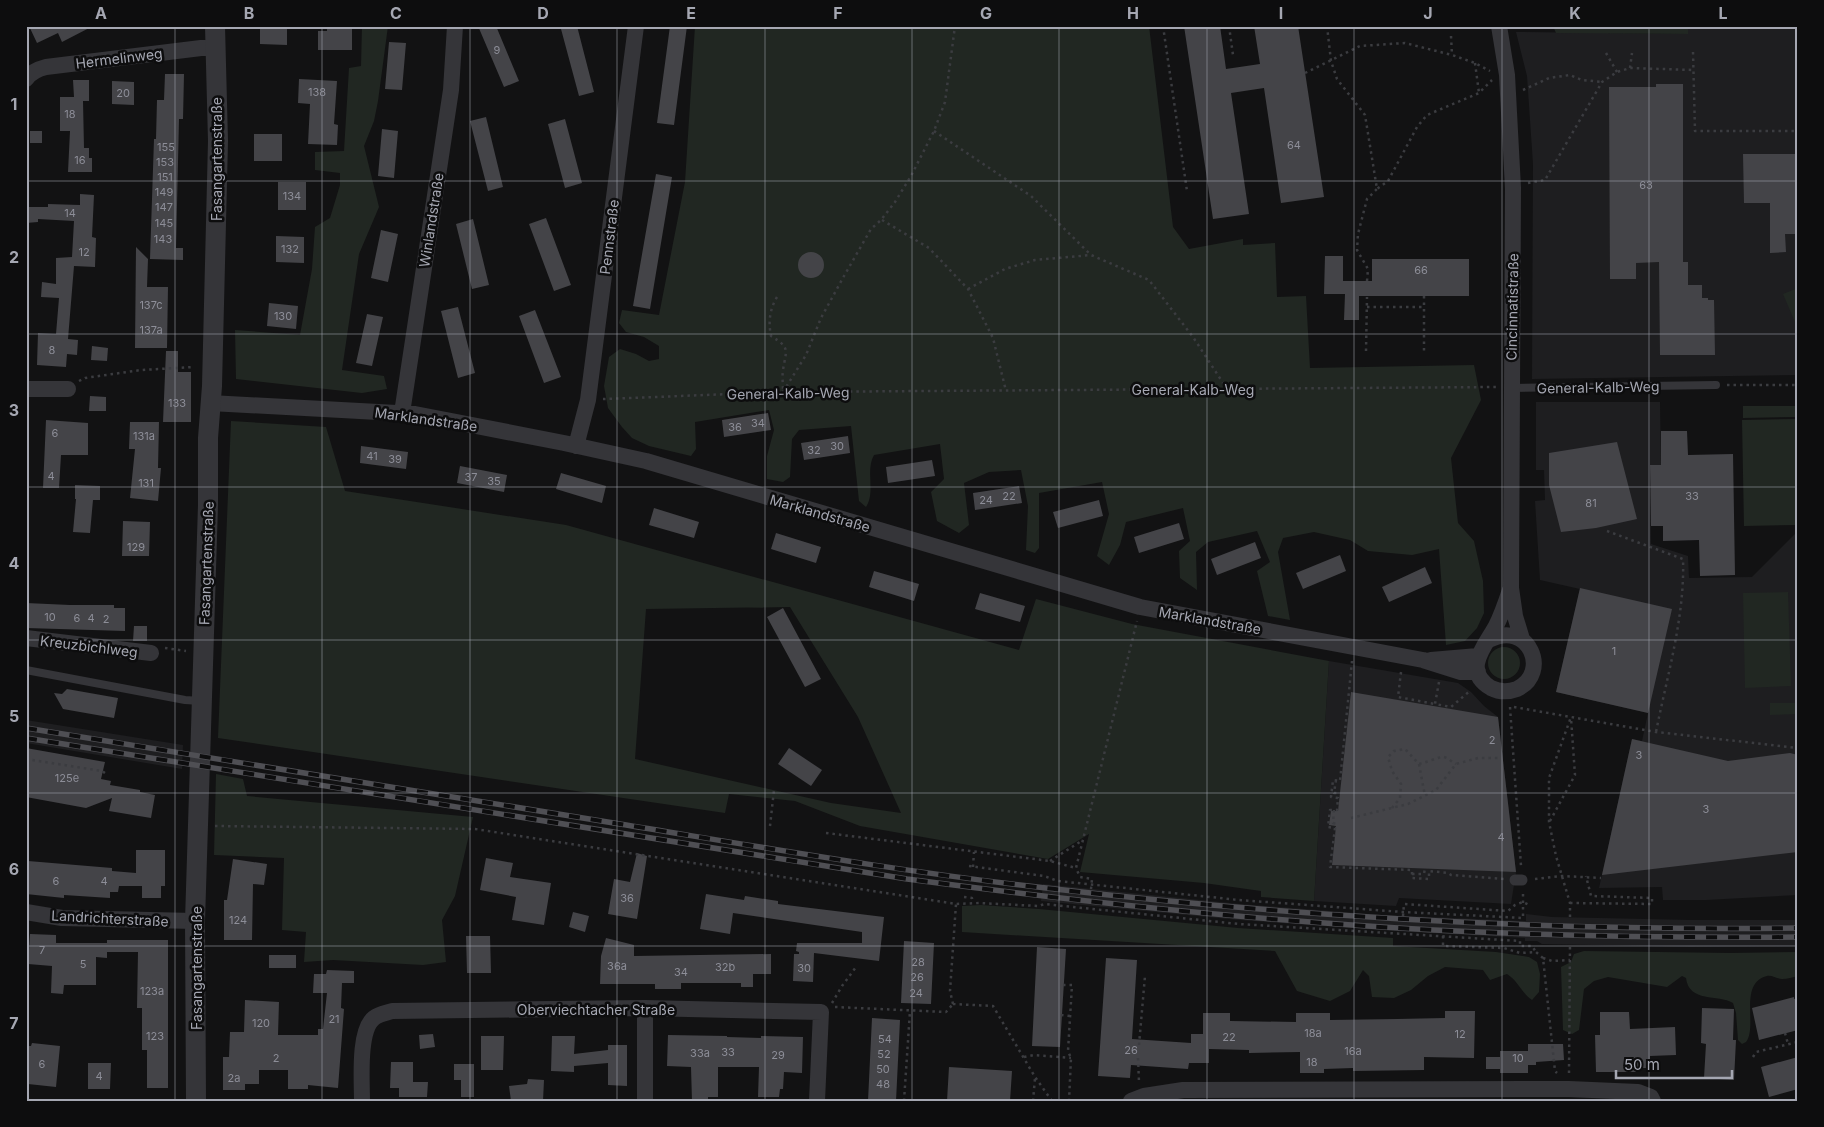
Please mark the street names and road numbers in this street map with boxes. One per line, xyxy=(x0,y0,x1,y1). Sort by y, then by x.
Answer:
street label: Hermelinweg xyxy=(75,44,163,72)
street label: Fasangartenstraße xyxy=(208,97,225,221)
street label: Winlandstraße xyxy=(415,172,447,268)
street label: Pennstraße xyxy=(596,199,622,275)
street label: Cincinnatistraße xyxy=(1503,253,1521,361)
street label: General-Kalb-Weg xyxy=(1536,377,1660,397)
street label: General-Kalb-Weg xyxy=(1132,381,1254,398)
street label: General-Kalb-Weg xyxy=(726,383,850,403)
street label: Marklandstraße xyxy=(373,403,479,435)
street label: Marklandstraße xyxy=(768,491,872,535)
street label: Fasangartenstraße xyxy=(195,501,217,625)
street label: Marklandstraße xyxy=(1157,603,1263,637)
street label: Kreuzbichlweg xyxy=(39,632,139,660)
street label: Landrichterstraße xyxy=(51,906,169,930)
street label: Fasangartenstraße xyxy=(188,906,205,1030)
street label: Oberviechtacher Straße xyxy=(517,1001,675,1018)

